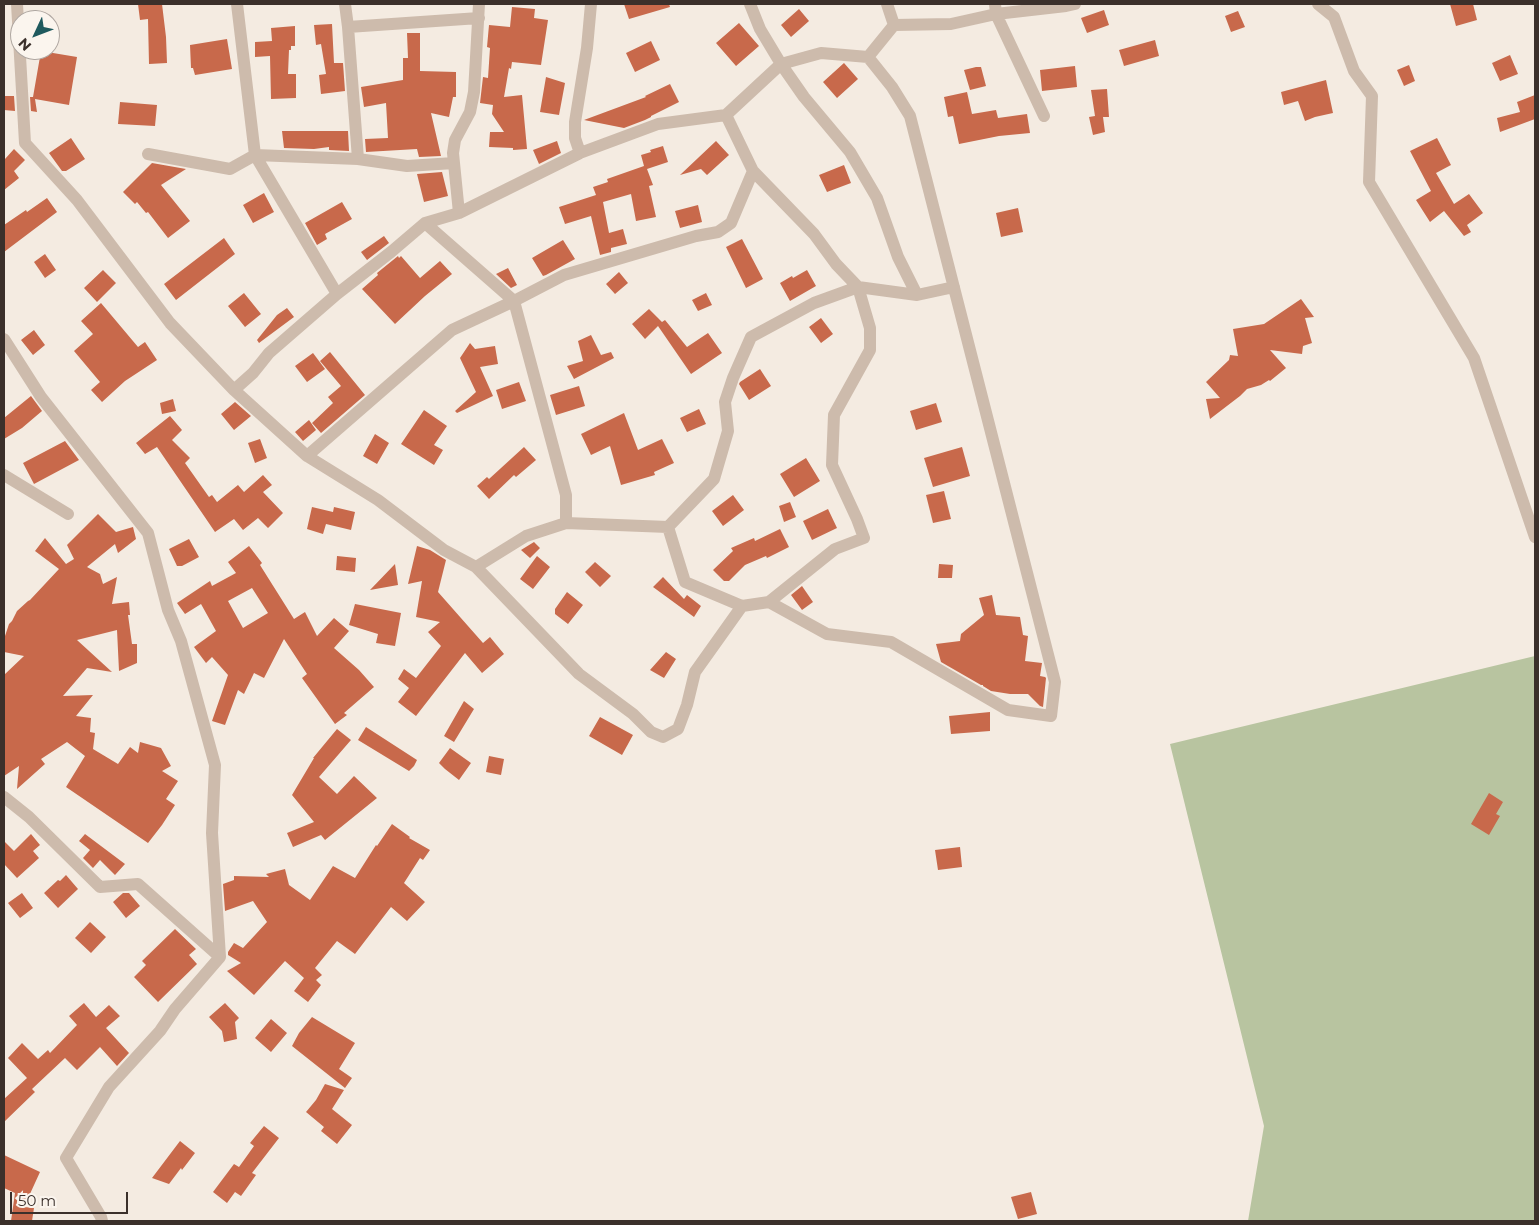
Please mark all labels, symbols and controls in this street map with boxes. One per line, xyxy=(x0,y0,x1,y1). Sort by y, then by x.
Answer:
north arrow xyxy=(10,10,60,60)
text: N xyxy=(14,34,35,55)
scale bar xyxy=(12,1182,130,1214)
text: 50 m xyxy=(18,1191,56,1210)

